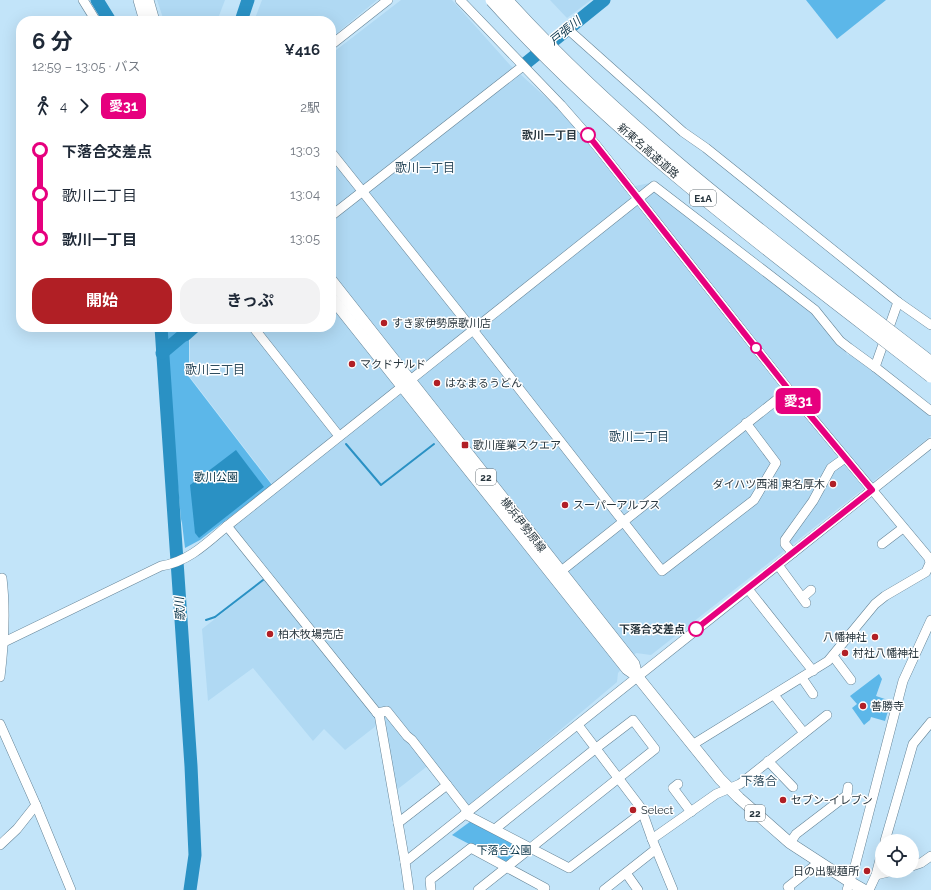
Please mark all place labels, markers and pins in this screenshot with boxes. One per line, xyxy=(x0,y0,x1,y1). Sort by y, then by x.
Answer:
marker: 歌川一丁目 xyxy=(580,127,596,143)
place label: 歌川一丁目 xyxy=(522,129,577,142)
place label: すき家伊勢原歌川店 xyxy=(392,317,491,330)
marker: すき家伊勢原歌川店 xyxy=(379,318,389,328)
unlabelled marker xyxy=(750,342,762,354)
place label: マクドナルド xyxy=(360,358,426,371)
marker: マクドナルド xyxy=(347,359,357,369)
place label: はなまるうどん xyxy=(445,377,522,390)
marker: はなまるうどん xyxy=(432,378,442,388)
place label: 歌川産業スクエア xyxy=(473,439,561,452)
marker: 歌川産業スクエア xyxy=(460,440,470,450)
place label: ダイハツ西湘 東名厚木 xyxy=(712,478,825,491)
marker: ダイハツ西湘 東名厚木 xyxy=(828,479,838,489)
place label: スーパーアルプス xyxy=(573,499,660,512)
marker: スーパーアルプス xyxy=(560,500,570,510)
marker: 下落合交差点 xyxy=(688,621,704,637)
place label: 下落合交差点 xyxy=(619,623,685,636)
place label: 柏木牧場売店 xyxy=(278,628,344,641)
marker: 柏木牧場売店 xyxy=(265,629,275,639)
place label: 八幡神社 xyxy=(823,631,867,644)
marker: 八幡神社 xyxy=(870,632,880,642)
place label: 村社八幡神社 xyxy=(853,647,919,660)
marker: 村社八幡神社 xyxy=(840,648,850,658)
place label: 善勝寺 xyxy=(871,700,904,713)
marker: 善勝寺 xyxy=(858,701,868,711)
place label: セブン-イレブン xyxy=(791,794,873,807)
marker: セブン-イレブン xyxy=(778,795,788,805)
place label: Select xyxy=(641,804,674,817)
marker: Select xyxy=(628,805,638,815)
place label: 日の出製麺所 xyxy=(793,865,860,878)
marker: 日の出製麺所 xyxy=(862,866,872,876)

